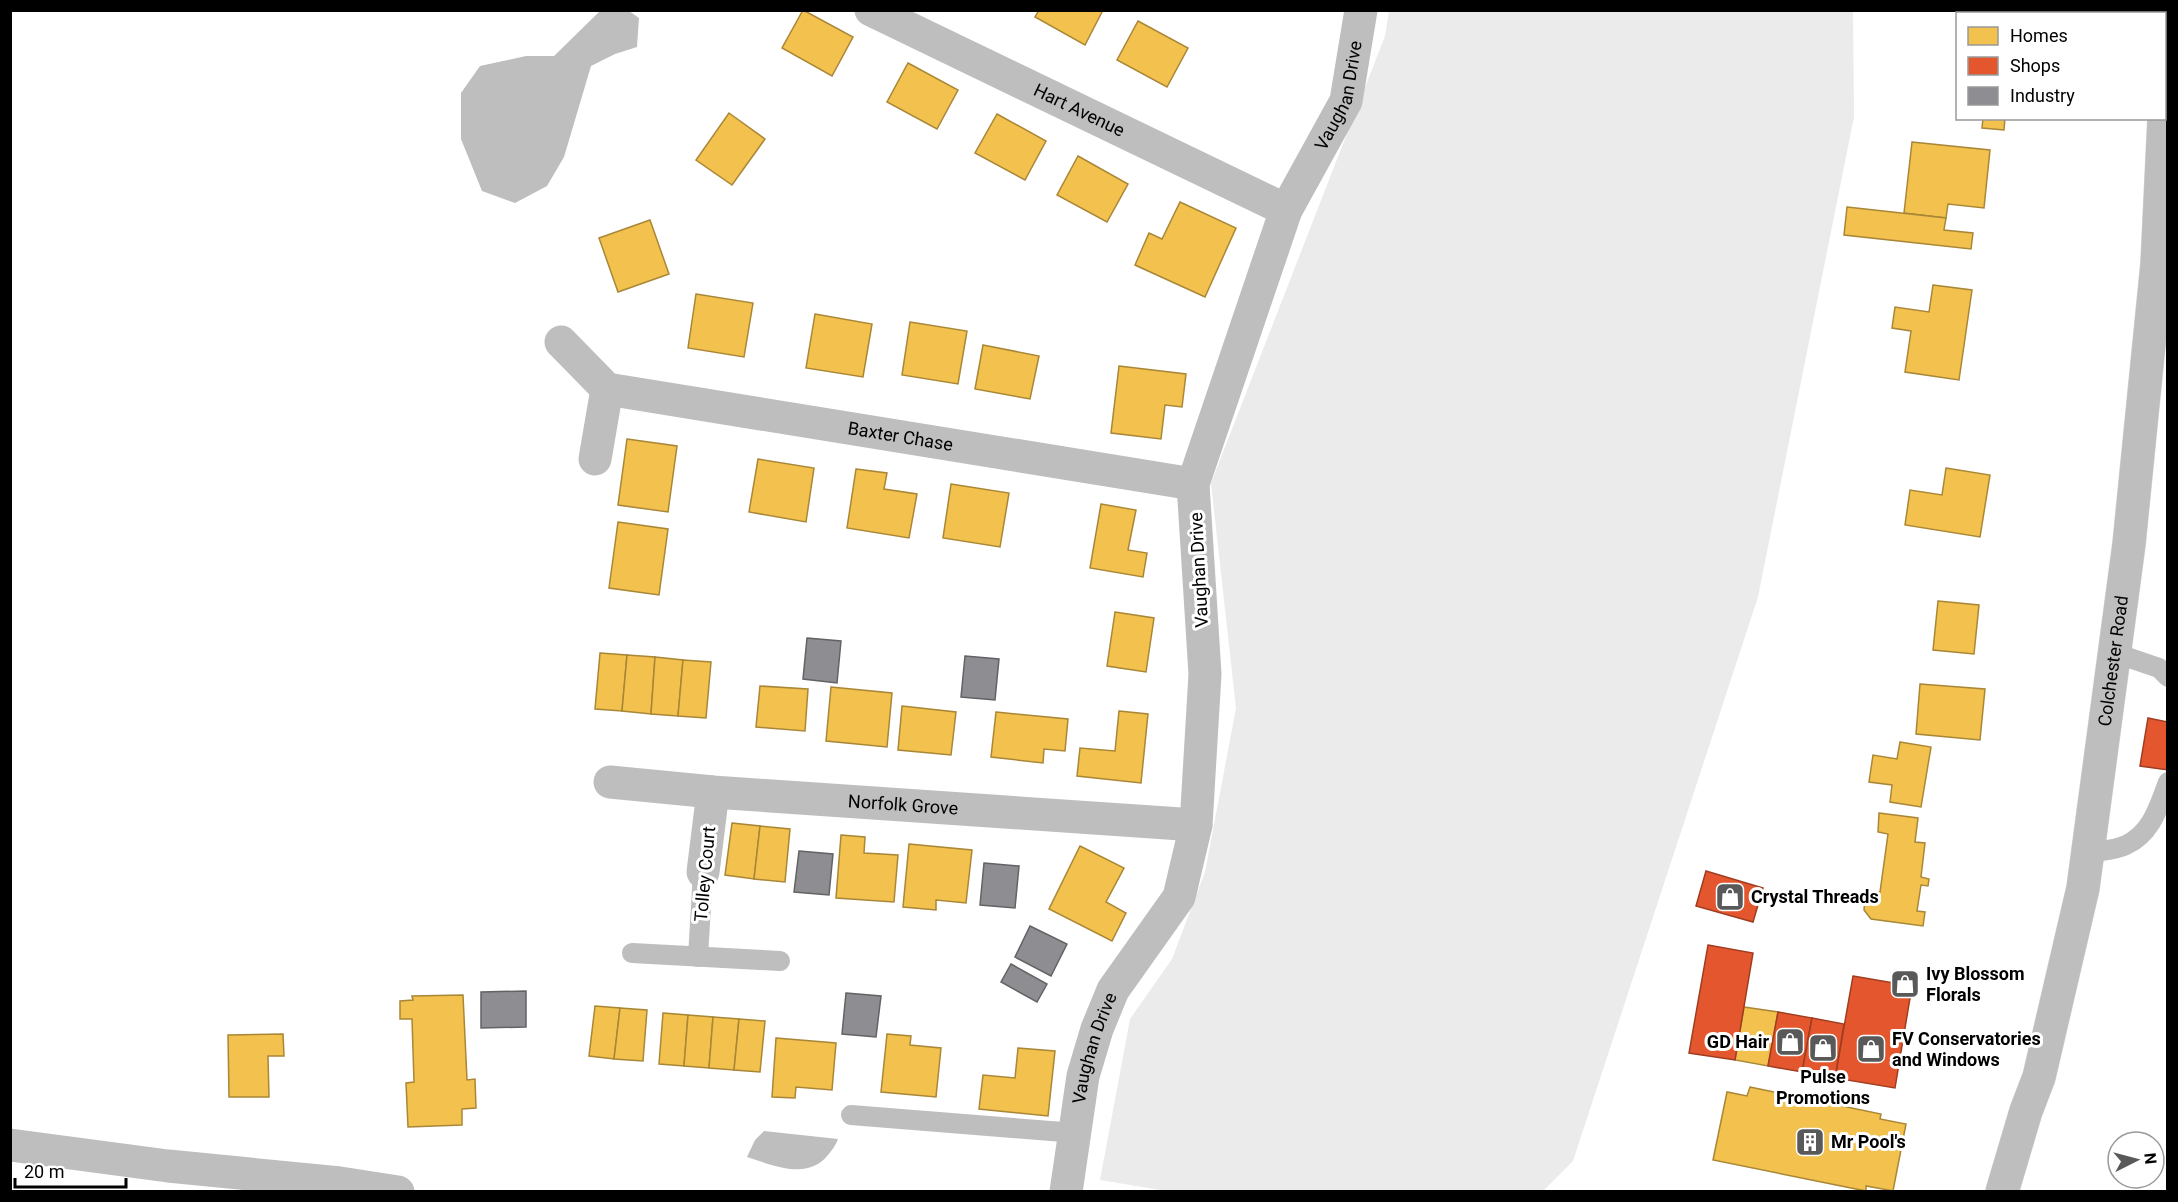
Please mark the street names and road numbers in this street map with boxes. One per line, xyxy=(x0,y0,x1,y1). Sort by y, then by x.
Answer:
street label: Vaughan Drive xyxy=(1310,39,1366,154)
street label: Hart Avenue xyxy=(1030,79,1128,141)
street label: Baxter Chase xyxy=(846,417,955,455)
street label: Vaughan Drive xyxy=(1185,512,1212,628)
street label: Colchester Road xyxy=(2094,594,2132,728)
street label: Norfolk Grove xyxy=(847,790,959,819)
street label: Tolley Court xyxy=(690,825,719,923)
street label: Vaughan Drive xyxy=(1068,989,1121,1105)

